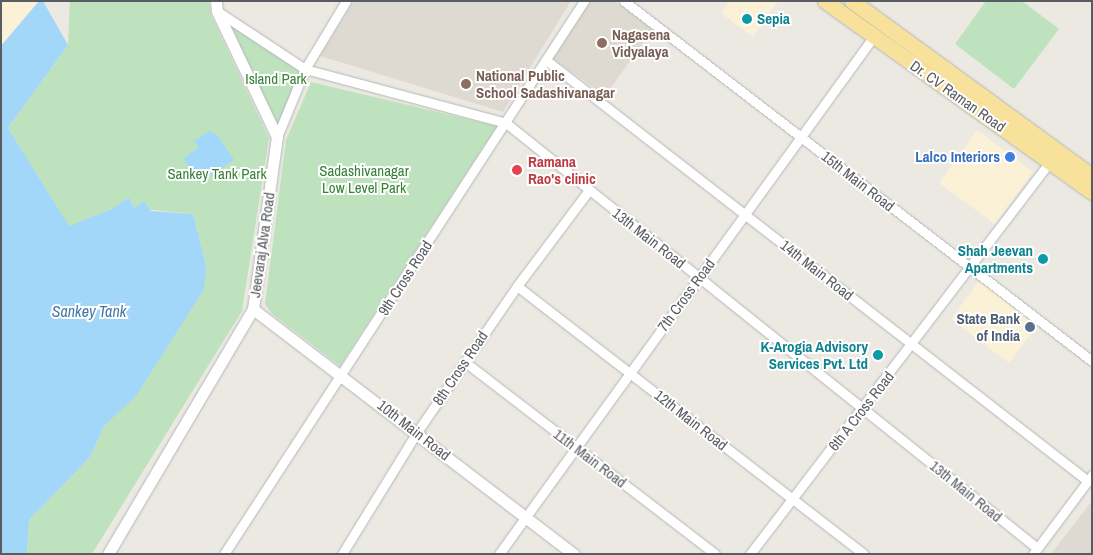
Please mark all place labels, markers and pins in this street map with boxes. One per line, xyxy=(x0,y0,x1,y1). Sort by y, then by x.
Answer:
place label: Sepia xyxy=(757,10,790,28)
marker: Sepia xyxy=(741,13,753,25)
place label: Nagasena Vidyalaya xyxy=(612,25,670,60)
marker: Nagasena Vidyalaya xyxy=(596,37,608,49)
place label: National Public School Sadashivanagar xyxy=(476,66,615,101)
marker: National Public School Sadashivanagar xyxy=(460,78,472,90)
place label: Lalco Interiors xyxy=(915,148,1000,166)
marker: Lalco Interiors xyxy=(1004,151,1016,163)
place label: Ramana Rao's clinic xyxy=(528,152,596,187)
marker: Ramana Rao's clinic xyxy=(510,163,524,177)
place label: Shah Jeevan Apartments xyxy=(958,241,1033,276)
marker: Shah Jeevan Apartments xyxy=(1037,253,1049,265)
place label: State Bank of India xyxy=(956,309,1020,344)
marker: State Bank of India xyxy=(1024,321,1036,333)
place label: K-Arogia Advisory Services Pvt. Ltd xyxy=(760,337,868,372)
marker: K-Arogia Advisory Services Pvt. Ltd xyxy=(872,349,884,361)

